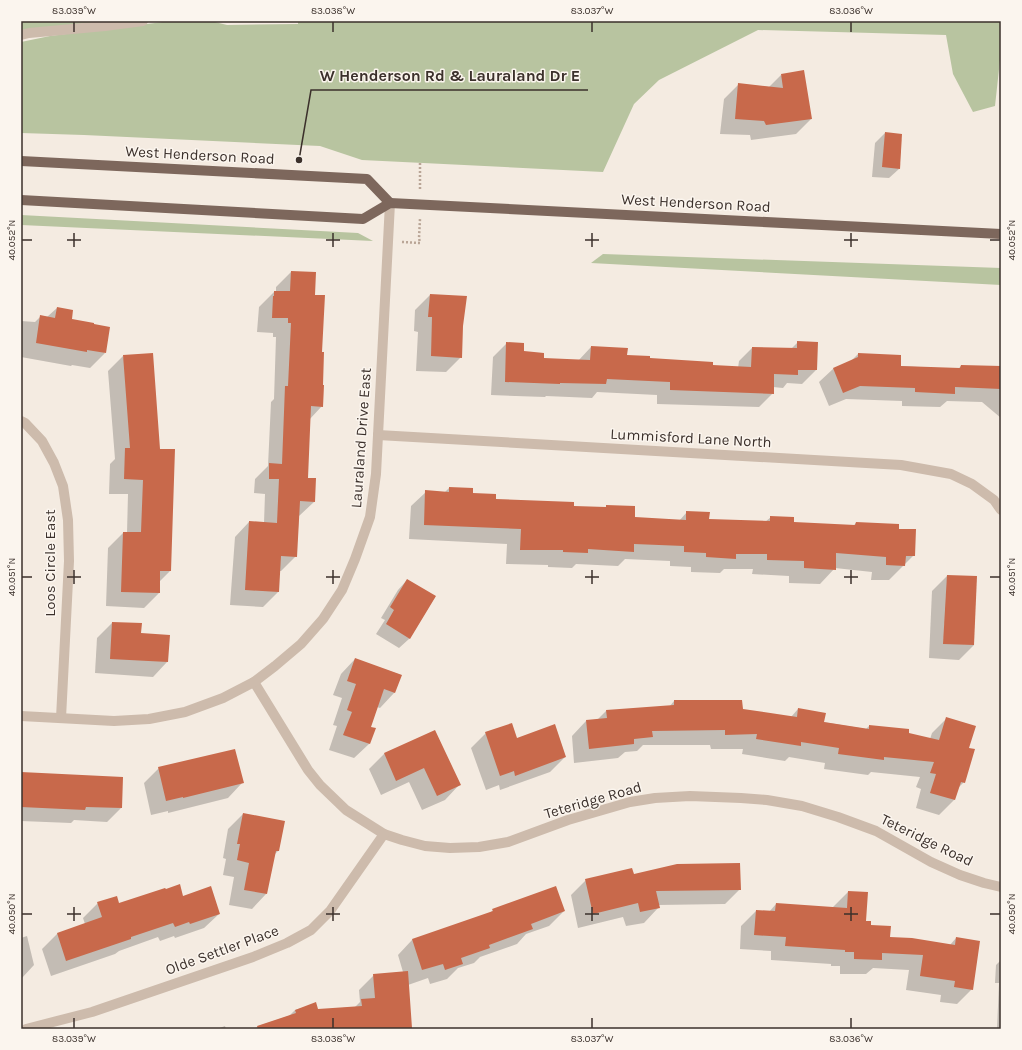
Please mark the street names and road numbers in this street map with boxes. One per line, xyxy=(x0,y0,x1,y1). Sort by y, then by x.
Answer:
street label: West Henderson Road xyxy=(125,142,275,168)
street label: West Henderson Road xyxy=(621,190,771,216)
street label: Lauraland Drive East xyxy=(347,367,375,509)
street label: Lummisford Lane North xyxy=(610,425,772,451)
street label: Loos Circle East xyxy=(41,509,59,617)
street label: Teteridge Road xyxy=(542,778,644,822)
street label: Teteridge Road xyxy=(878,810,976,870)
street label: Olde Settler Place xyxy=(163,921,281,979)

